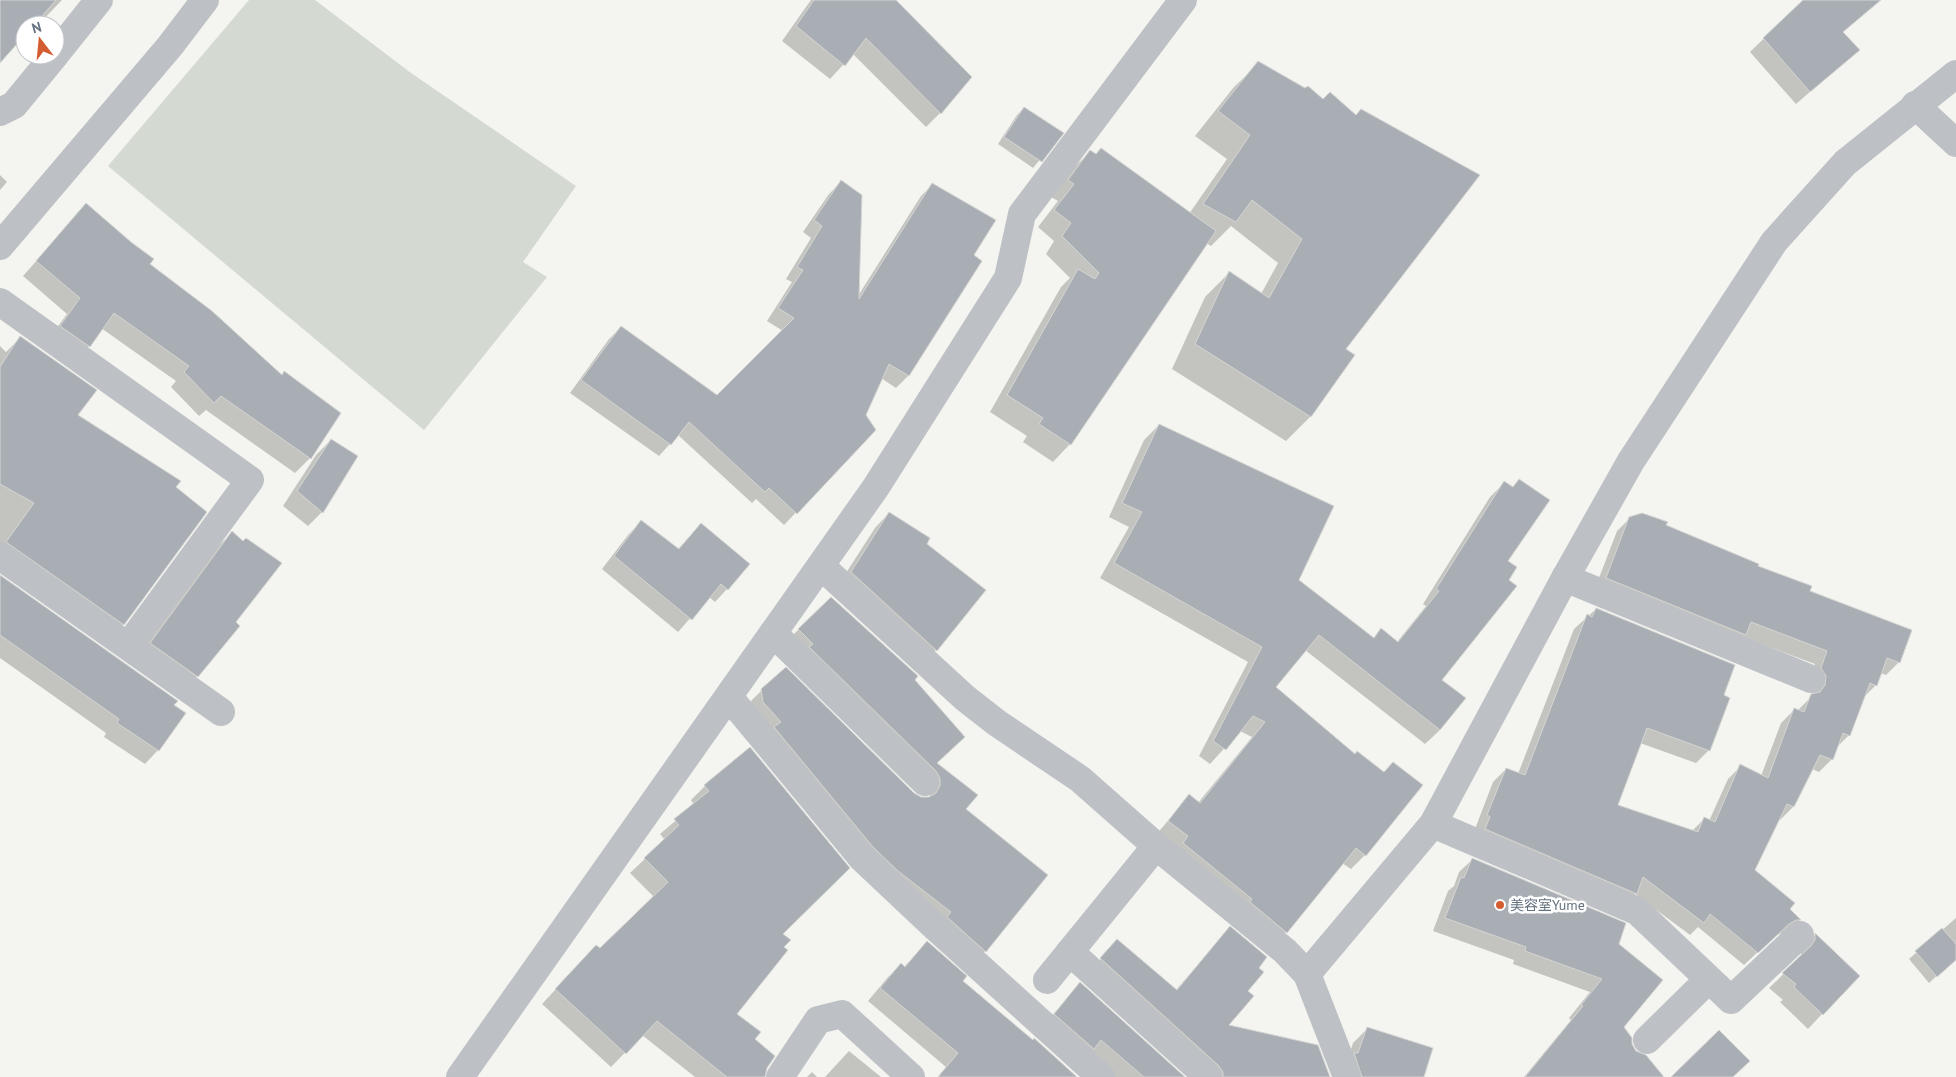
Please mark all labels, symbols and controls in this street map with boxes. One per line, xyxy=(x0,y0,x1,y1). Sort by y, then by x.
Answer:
north arrow xyxy=(15,15,65,65)
text: N xyxy=(30,18,43,37)
place label: 美容室Yume xyxy=(1510,896,1585,914)
marker: 美容室Yume xyxy=(1494,899,1506,911)

